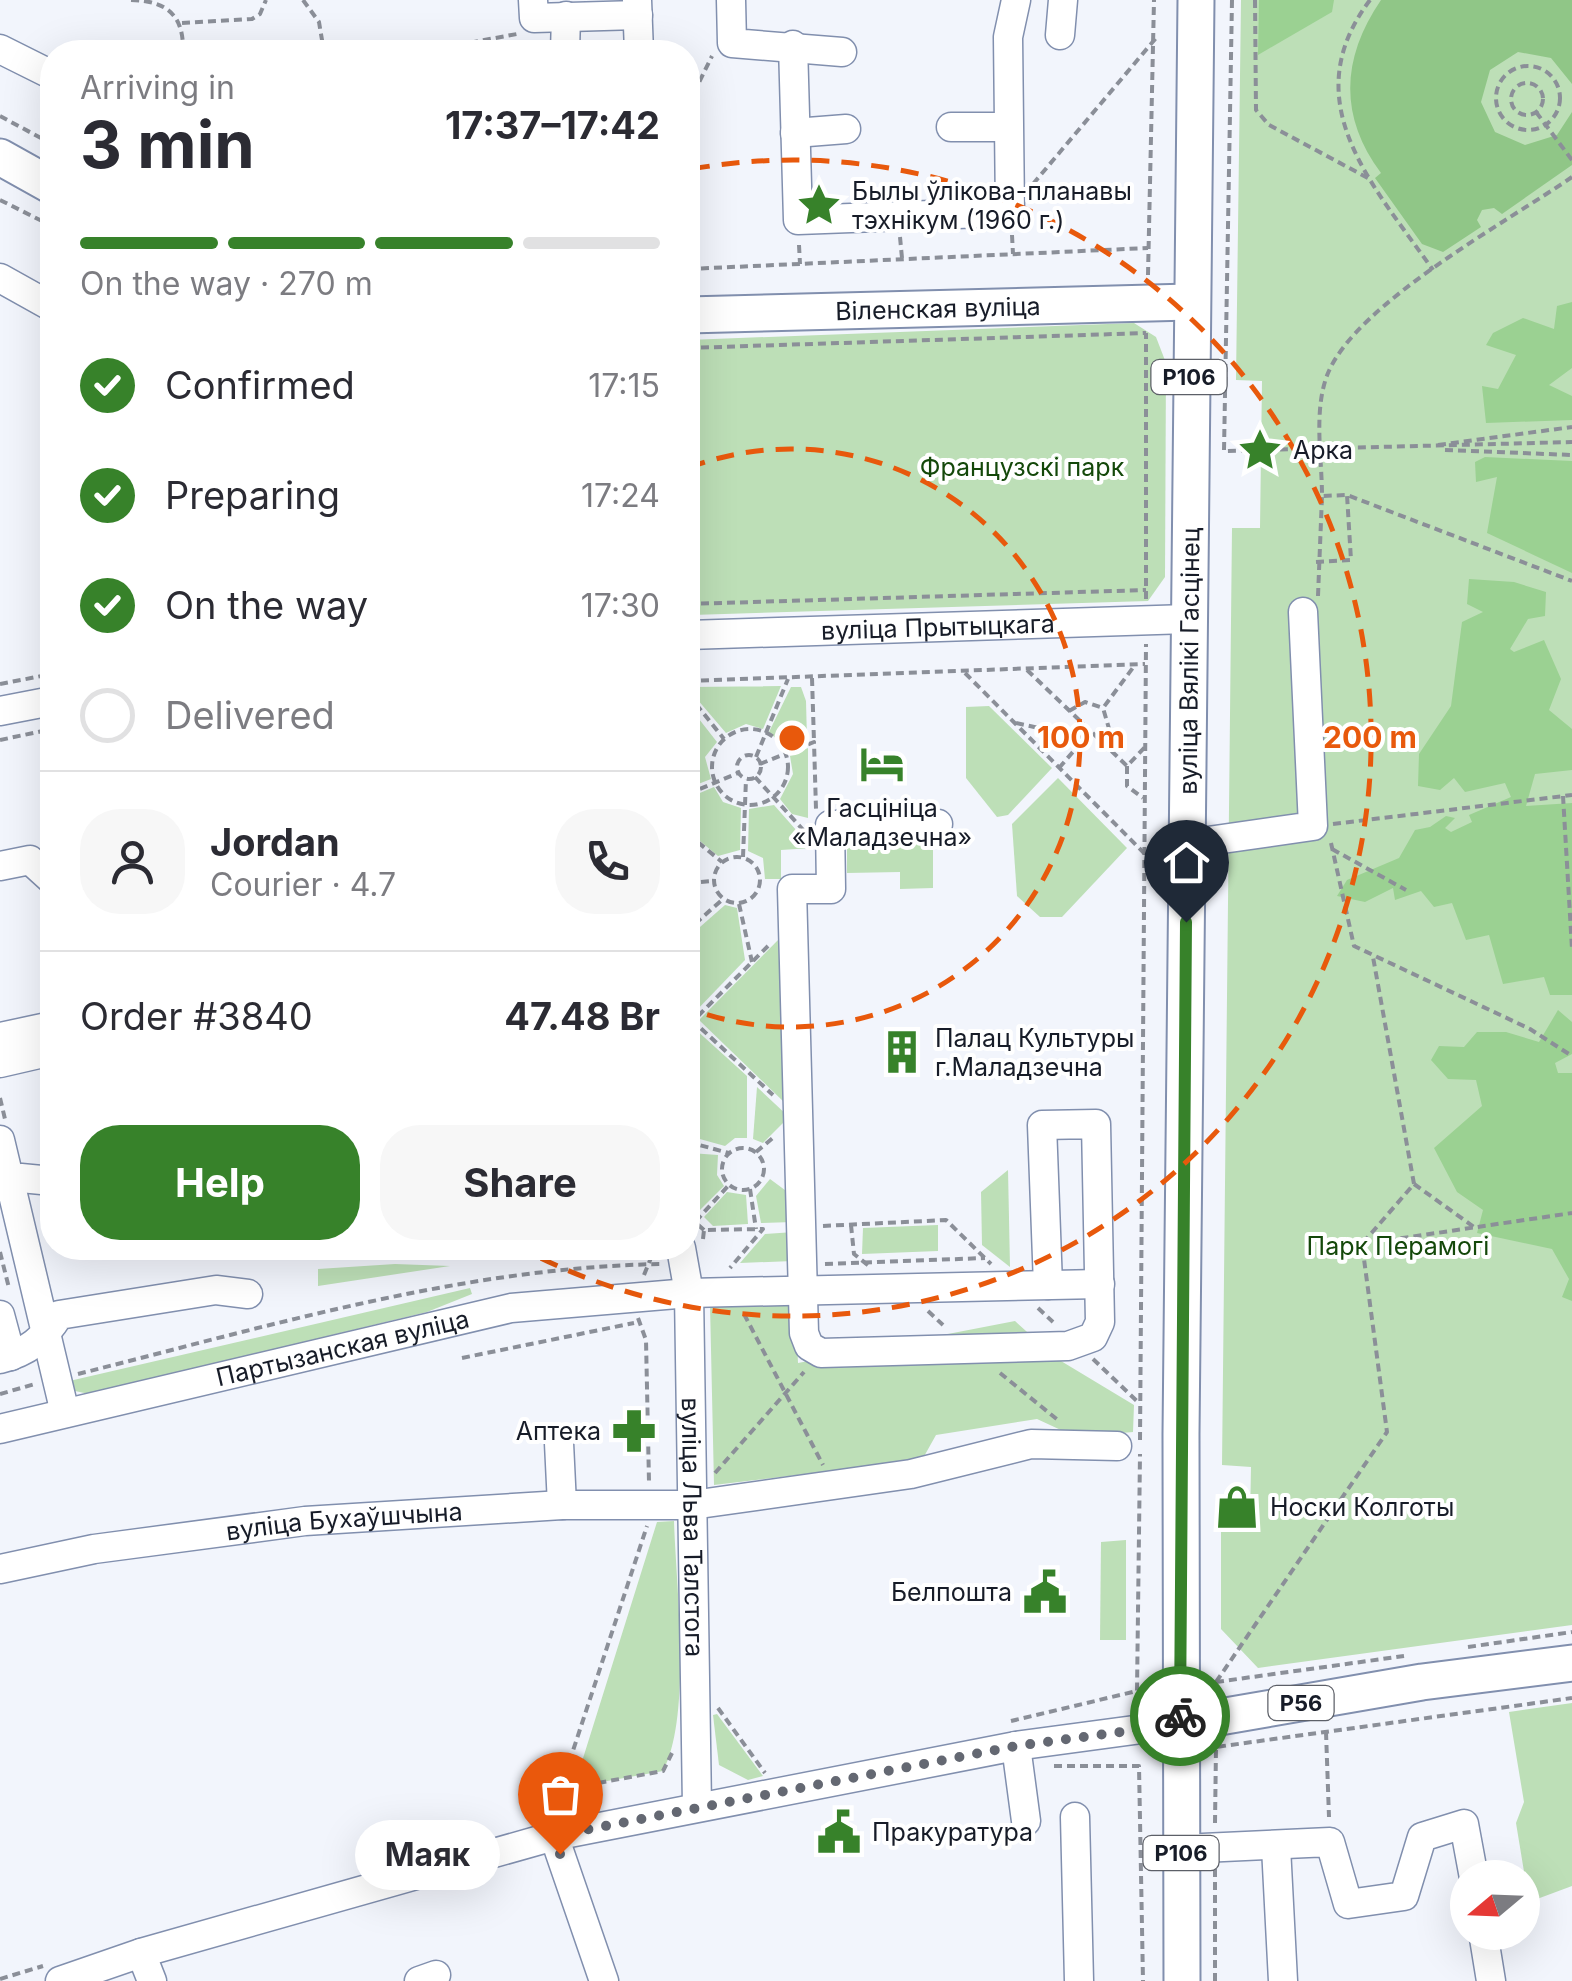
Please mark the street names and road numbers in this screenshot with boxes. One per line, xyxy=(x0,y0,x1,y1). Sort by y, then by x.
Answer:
street label: Віленская вуліца xyxy=(835,291,1041,326)
road number: Р106 xyxy=(1152,360,1226,394)
street label: вуліца Вялікі Гасцінец xyxy=(1173,527,1205,795)
street label: вуліца Прытыцкага xyxy=(821,608,1055,646)
street label: Партызанская вуліца xyxy=(213,1303,472,1392)
street label: вуліца Льва Талстога xyxy=(676,1397,710,1657)
street label: вуліца Бухаўшчына xyxy=(224,1496,463,1546)
road number: Р56 xyxy=(1268,1686,1334,1720)
road number: Р106 xyxy=(1144,1836,1218,1870)

